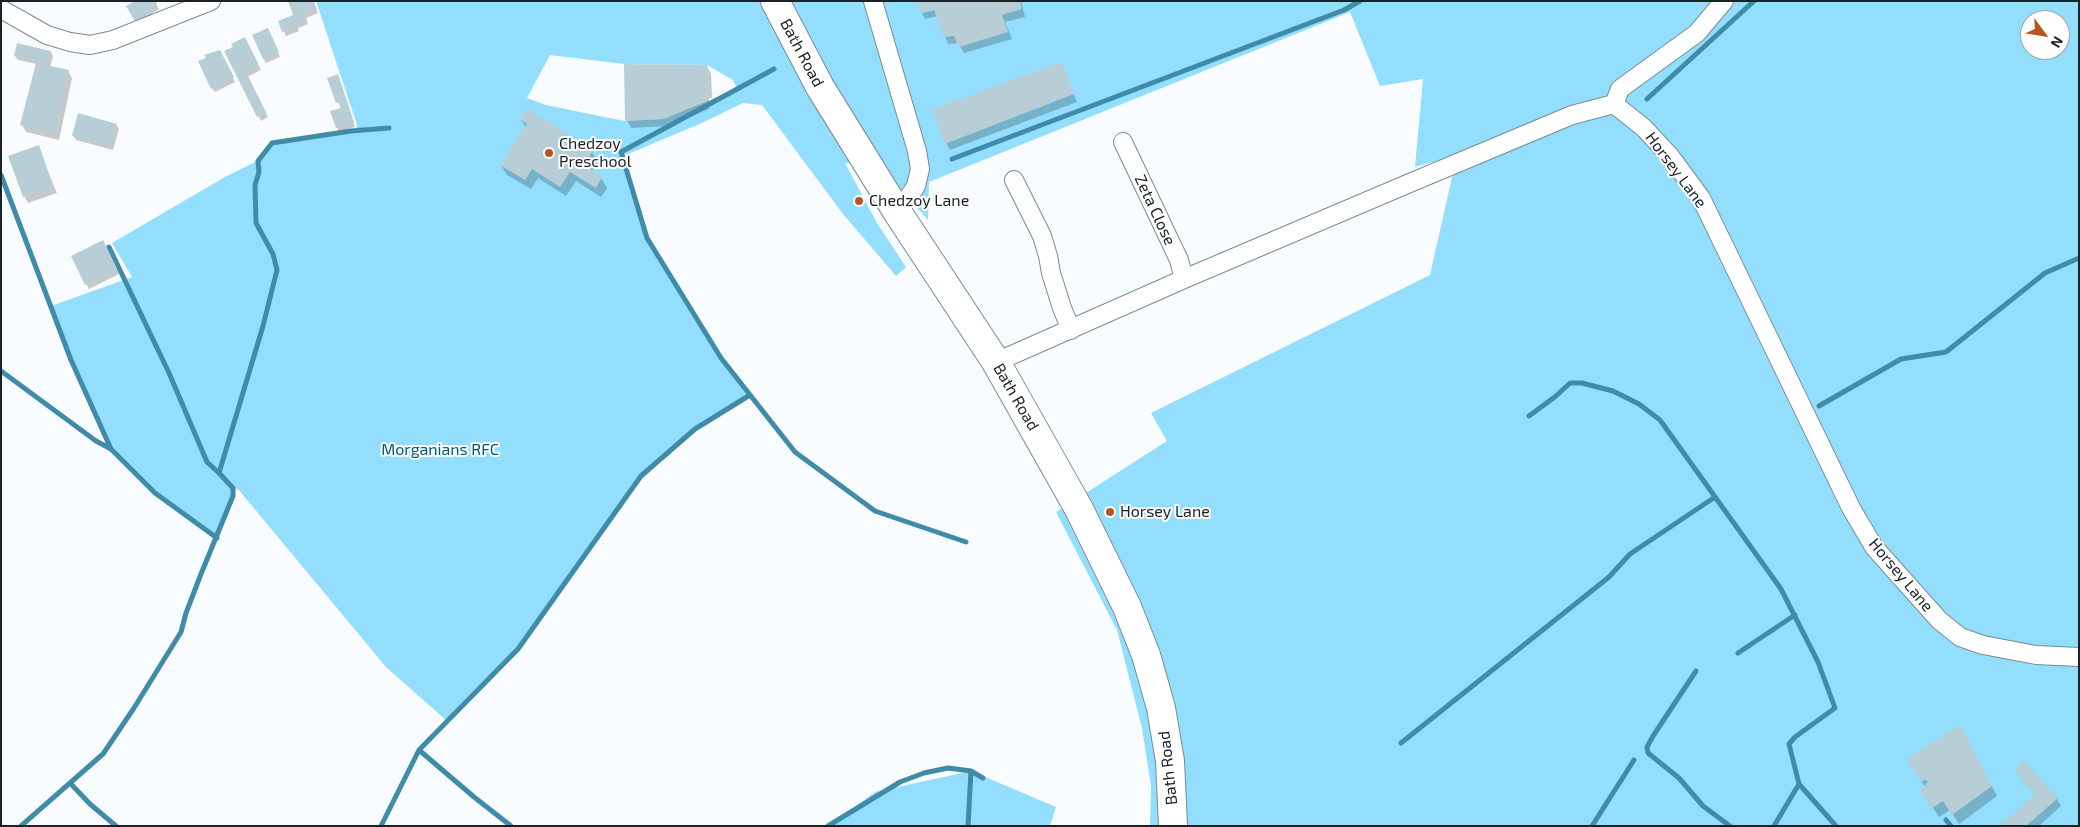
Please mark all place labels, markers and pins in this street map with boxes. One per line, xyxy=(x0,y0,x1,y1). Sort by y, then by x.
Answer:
place label: Chedzoy Preschool xyxy=(559,134,631,172)
marker: Chedzoy Preschool xyxy=(543,147,555,159)
place label: Chedzoy Lane xyxy=(869,191,969,211)
marker: Chedzoy Lane xyxy=(853,195,865,207)
place label: Horsey Lane xyxy=(1120,502,1210,522)
marker: Horsey Lane xyxy=(1104,506,1116,518)

